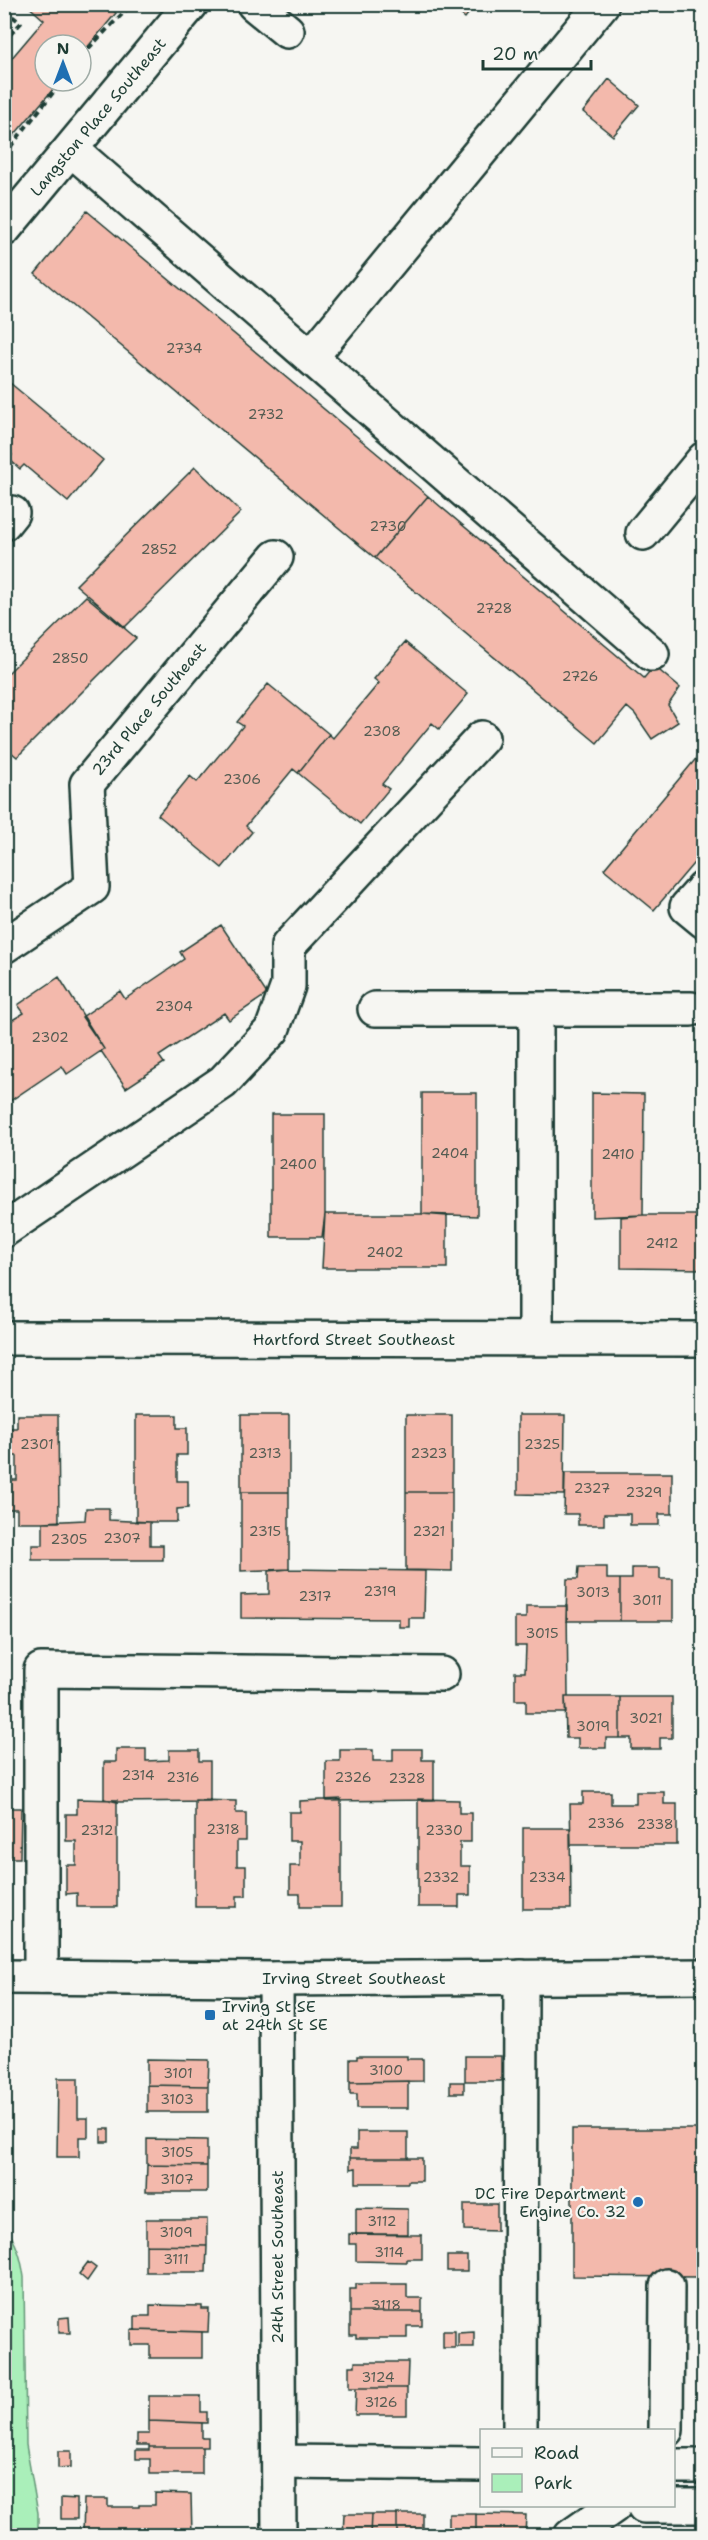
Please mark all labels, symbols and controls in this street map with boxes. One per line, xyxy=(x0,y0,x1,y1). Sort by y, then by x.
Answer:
street label: Langston Place Southeast xyxy=(25,33,171,201)
north arrow xyxy=(33,33,93,93)
scale bar xyxy=(483,33,591,71)
text: N xyxy=(57,38,69,59)
text: 20 m xyxy=(492,42,538,66)
house number: 2734 xyxy=(166,339,203,357)
house number: 2732 xyxy=(248,405,284,423)
house number: 2730 xyxy=(370,517,406,535)
house number: 2852 xyxy=(141,540,177,558)
house number: 2728 xyxy=(476,599,512,617)
street label: 23rd Place Southeast xyxy=(87,638,211,780)
house number: 2850 xyxy=(51,649,89,667)
house number: 2726 xyxy=(562,667,598,685)
house number: 2308 xyxy=(363,722,401,740)
house number: 2306 xyxy=(223,770,261,788)
house number: 2304 xyxy=(155,997,193,1015)
house number: 2302 xyxy=(31,1028,69,1046)
house number: 2404 xyxy=(431,1144,469,1162)
house number: 2410 xyxy=(601,1145,635,1163)
house number: 2400 xyxy=(279,1155,317,1173)
house number: 2412 xyxy=(646,1234,678,1252)
house number: 2402 xyxy=(366,1243,404,1261)
street label: Hartford Street Southeast xyxy=(253,1329,455,1350)
house number: 2301 xyxy=(20,1435,54,1453)
house number: 2325 xyxy=(524,1435,560,1453)
house number: 2313 xyxy=(248,1444,282,1462)
house number: 2323 xyxy=(411,1444,447,1462)
house number: 2327 xyxy=(574,1479,610,1497)
house number: 2329 xyxy=(626,1483,662,1501)
house number: 2315 xyxy=(249,1522,281,1540)
house number: 2321 xyxy=(413,1522,445,1540)
house number: 2307 xyxy=(103,1529,141,1547)
house number: 2305 xyxy=(51,1530,87,1548)
house number: 2319 xyxy=(363,1582,397,1600)
house number: 3013 xyxy=(576,1583,610,1601)
house number: 2317 xyxy=(298,1587,332,1605)
house number: 3011 xyxy=(632,1591,662,1609)
house number: 3015 xyxy=(525,1624,559,1642)
house number: 3021 xyxy=(629,1709,663,1727)
house number: 3019 xyxy=(576,1717,610,1735)
house number: 2314 xyxy=(121,1766,155,1784)
house number: 2316 xyxy=(166,1768,200,1786)
house number: 2326 xyxy=(335,1768,371,1786)
house number: 2328 xyxy=(388,1769,426,1787)
house number: 2336 xyxy=(587,1814,625,1832)
house number: 2338 xyxy=(636,1815,674,1833)
house number: 2318 xyxy=(206,1820,240,1838)
house number: 2312 xyxy=(80,1821,114,1839)
house number: 2330 xyxy=(425,1821,463,1839)
house number: 2332 xyxy=(423,1868,459,1886)
house number: 2334 xyxy=(528,1868,566,1886)
street label: Irving Street Southeast xyxy=(262,1968,446,1989)
place label: Irving St SE at 24th St SE xyxy=(222,1996,328,2035)
marker: Irving St SE at 24th St SE xyxy=(203,2008,217,2022)
house number: 3100 xyxy=(369,2061,403,2079)
house number: 3101 xyxy=(163,2064,193,2082)
house number: 3103 xyxy=(160,2090,194,2108)
house number: 3105 xyxy=(161,2143,193,2161)
house number: 3107 xyxy=(160,2170,194,2188)
street label: 24th Street Southeast xyxy=(267,2170,288,2344)
place label: DC Fire Department Engine Co. 32 xyxy=(475,2183,626,2222)
marker: DC Fire Department Engine Co. 32 xyxy=(631,2195,645,2209)
house number: 3112 xyxy=(367,2212,397,2230)
house number: 3109 xyxy=(159,2223,193,2241)
house number: 3114 xyxy=(374,2243,404,2261)
house number: 3111 xyxy=(163,2250,189,2268)
house number: 3118 xyxy=(371,2296,401,2314)
house number: 3124 xyxy=(362,2368,395,2386)
house number: 3126 xyxy=(364,2393,398,2411)
legend xyxy=(480,2429,675,2507)
text: Road xyxy=(534,2441,579,2465)
text: Park xyxy=(534,2471,573,2495)

